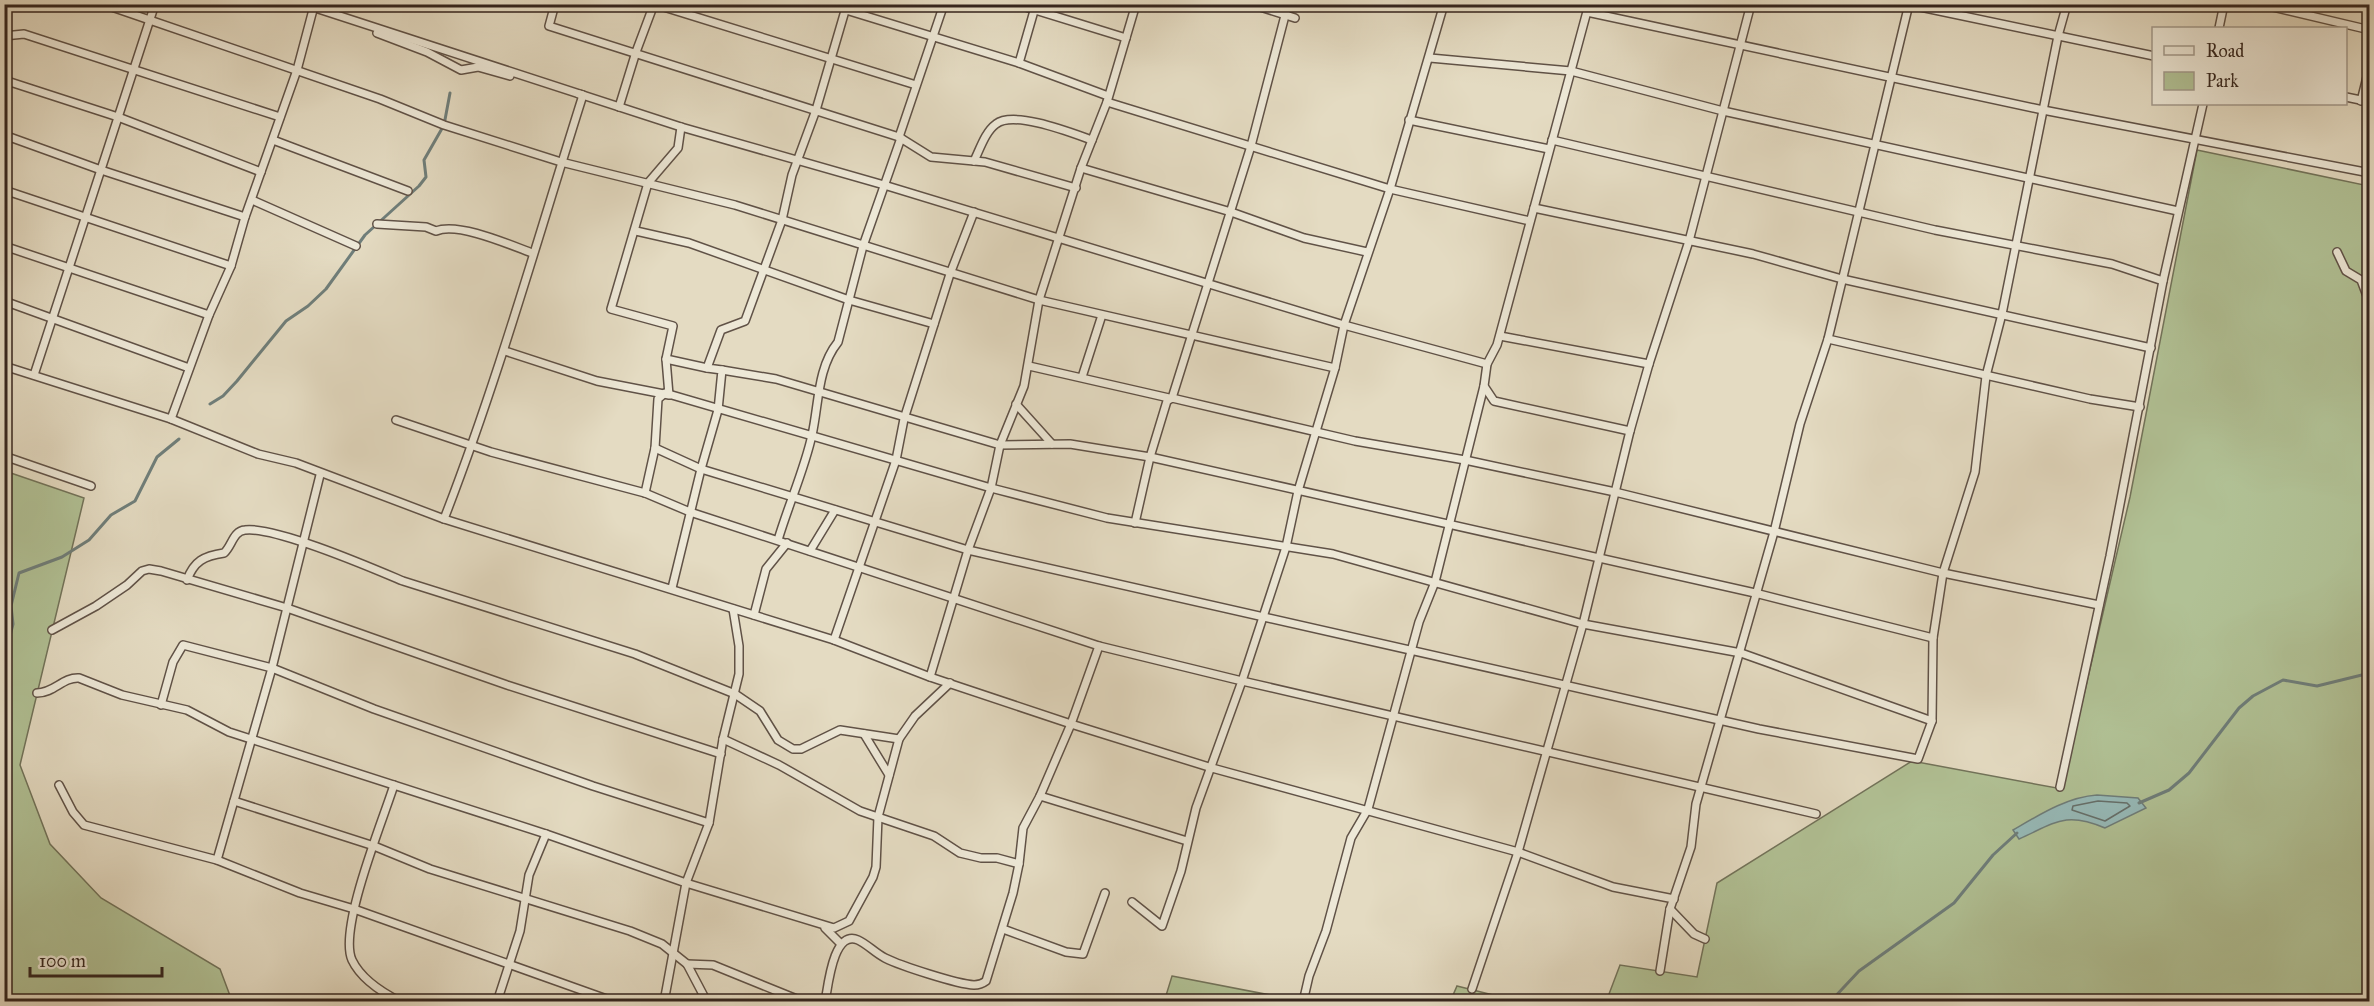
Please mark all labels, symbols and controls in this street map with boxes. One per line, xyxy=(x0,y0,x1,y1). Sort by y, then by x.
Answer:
legend xyxy=(2152,27,2347,105)
text: Road xyxy=(2206,40,2244,62)
text: Park xyxy=(2206,70,2239,92)
scale bar xyxy=(30,940,162,978)
text: 100 m xyxy=(39,950,86,972)

